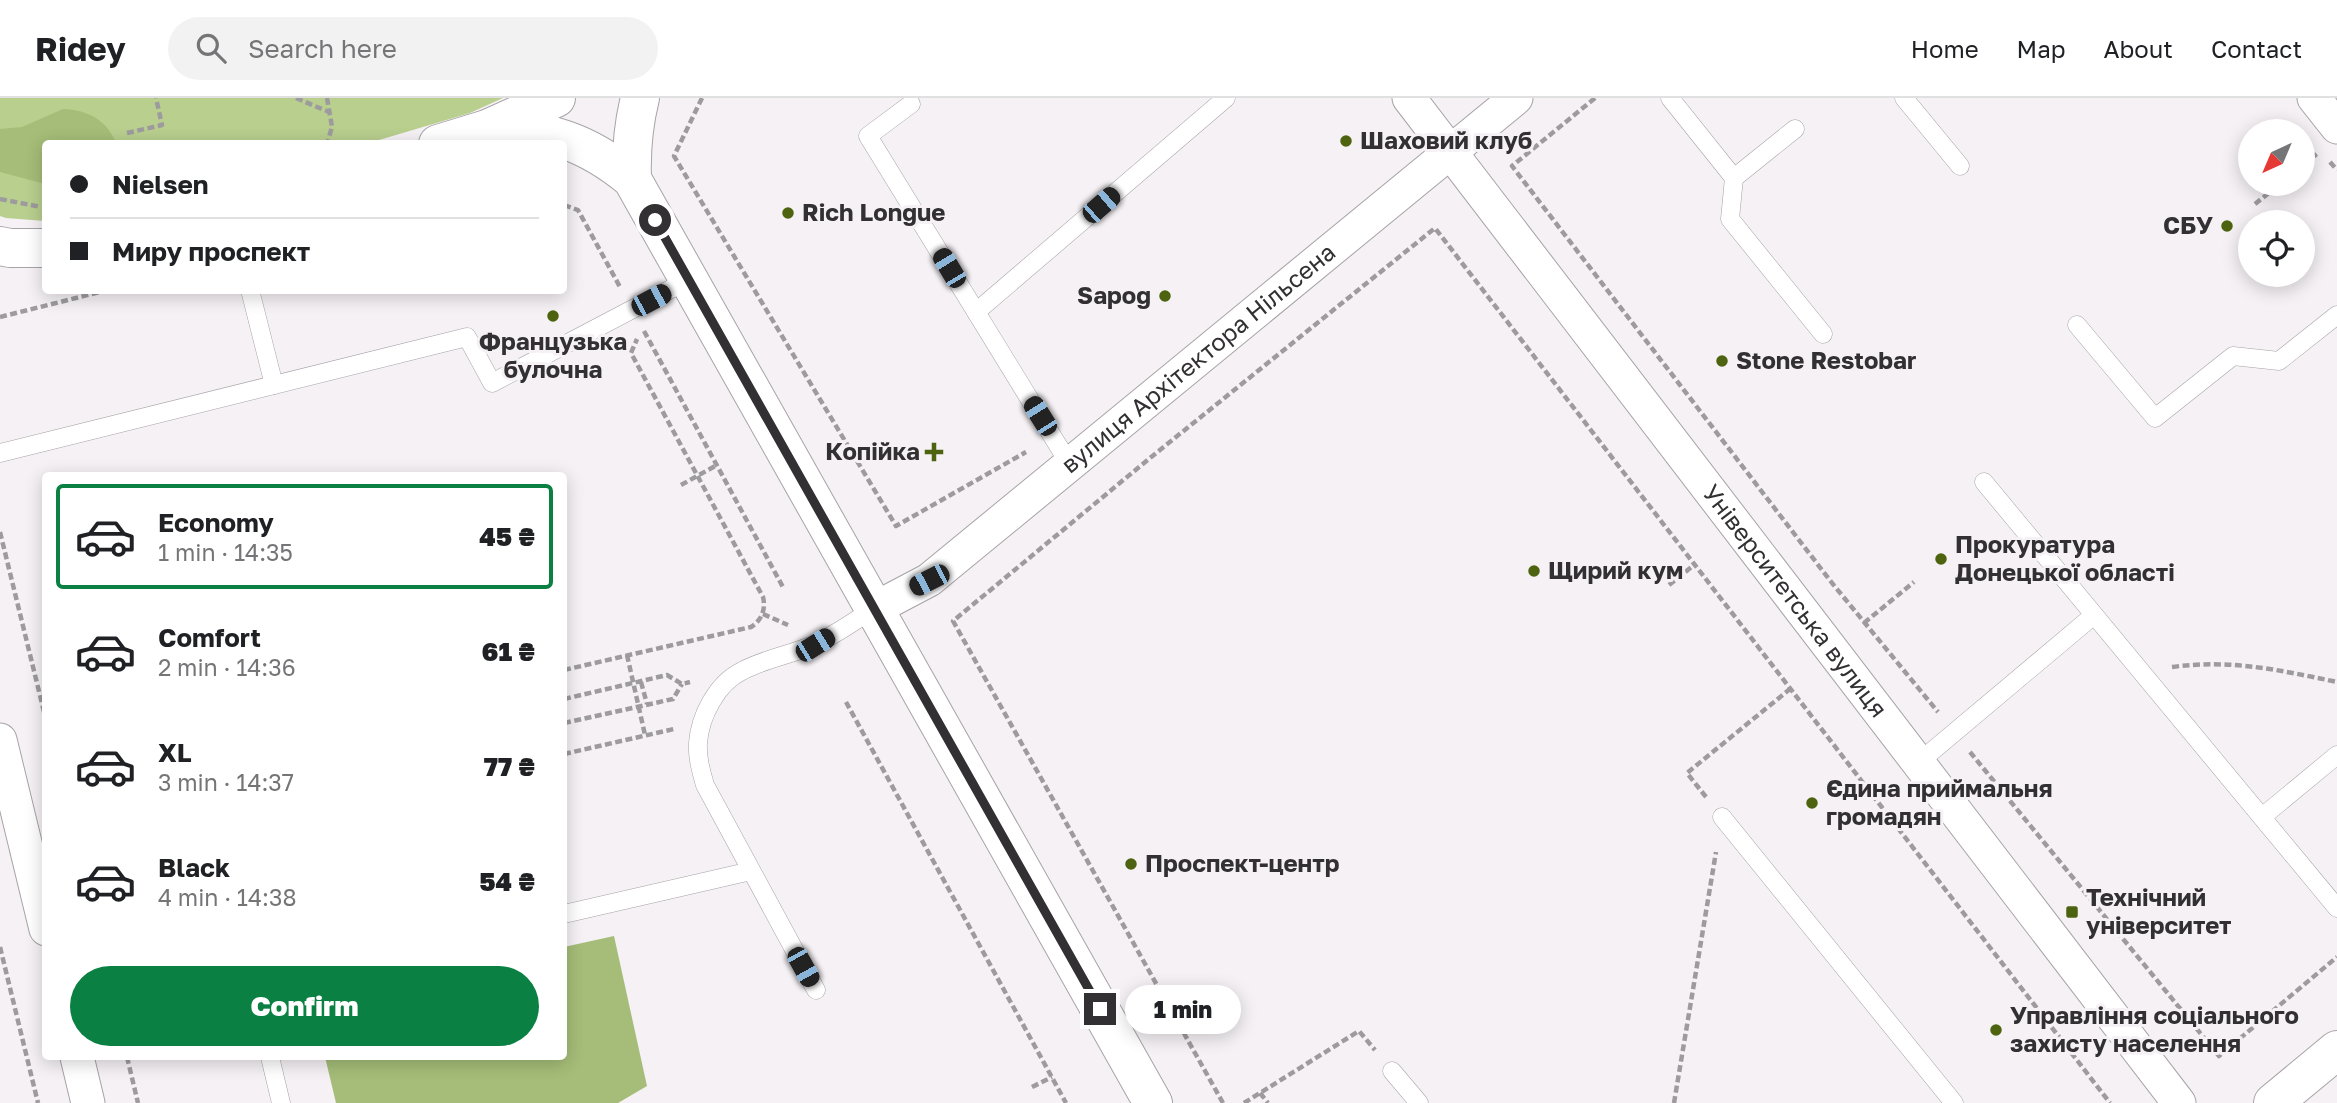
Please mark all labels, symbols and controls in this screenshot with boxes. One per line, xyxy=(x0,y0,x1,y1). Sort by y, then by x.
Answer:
search box xyxy=(168,17,658,80)
text: Ridey xyxy=(35,29,126,68)
icon: search xyxy=(192,29,230,67)
text: Search here xyxy=(248,33,397,64)
text: Home xyxy=(1911,34,1979,63)
text: Map xyxy=(2017,34,2066,63)
text: About xyxy=(2104,34,2173,63)
text: Contact xyxy=(2211,34,2302,63)
north arrow xyxy=(2238,119,2315,196)
map controls xyxy=(2238,119,2315,287)
place label: Шаховий клуб xyxy=(1360,125,1532,154)
marker: Шаховий клуб xyxy=(1338,133,1354,149)
text: Nielsen xyxy=(112,169,209,200)
car xyxy=(1079,183,1124,227)
place label: Rich Longue xyxy=(802,197,945,226)
route start xyxy=(639,204,671,236)
marker: Rich Longue xyxy=(780,205,796,221)
place label: СБУ xyxy=(2163,210,2213,239)
button: locate xyxy=(2238,210,2315,287)
marker: СБУ xyxy=(2219,218,2235,234)
text: Миру проспект xyxy=(112,236,310,267)
street label: вулиця Архітектора Нільсена xyxy=(1055,237,1340,478)
car xyxy=(930,245,969,291)
place label: Sapog xyxy=(1077,280,1151,309)
car xyxy=(628,281,675,319)
marker: Sapog xyxy=(1157,288,1173,304)
marker: Французька булочна xyxy=(545,308,561,324)
place label: Французька булочна xyxy=(479,326,627,383)
place label: Stone Restobar xyxy=(1736,345,1916,374)
marker: Stone Restobar xyxy=(1714,353,1730,369)
car xyxy=(1020,393,1061,439)
place label: Копійка xyxy=(825,436,920,465)
marker: Копійка xyxy=(926,444,942,460)
street label: Університетська вулиця xyxy=(1698,478,1894,722)
icon: car xyxy=(74,505,137,568)
text: Economy xyxy=(158,507,274,538)
text: 45 ₴ xyxy=(479,521,535,552)
place label: Прокуратура Донецької області xyxy=(1955,529,2175,586)
text: 1 min · 14:35 xyxy=(158,538,293,566)
marker: Прокуратура Донецької області xyxy=(1933,551,1949,567)
place label: Щирий кум xyxy=(1548,555,1683,584)
car xyxy=(906,561,953,599)
marker: Щирий кум xyxy=(1526,563,1542,579)
icon: car xyxy=(74,620,137,683)
text: Comfort xyxy=(158,622,261,653)
car xyxy=(792,625,839,665)
text: 61 ₴ xyxy=(481,636,535,667)
text: 2 min · 14:36 xyxy=(158,653,296,681)
icon: car xyxy=(74,735,137,798)
text: XL xyxy=(158,737,192,768)
text: 77 ₴ xyxy=(484,751,535,782)
text: 3 min · 14:37 xyxy=(158,768,294,796)
place label: Єдина приймальня громадян xyxy=(1826,773,2052,830)
marker: Єдина приймальня громадян xyxy=(1804,795,1820,811)
place label: Проспект-центр xyxy=(1145,848,1340,877)
icon: car xyxy=(74,850,137,913)
text: Black xyxy=(158,852,230,883)
marker: Проспект-центр xyxy=(1123,856,1139,872)
text: 54 ₴ xyxy=(479,866,535,897)
place label: Технічний університет xyxy=(2086,882,2232,939)
text: 4 min · 14:38 xyxy=(158,883,296,911)
marker: Технічний університет xyxy=(2064,904,2080,920)
car xyxy=(784,944,823,990)
button: Confirm xyxy=(70,966,539,1046)
callout: 1 min xyxy=(1124,984,1240,1034)
route end xyxy=(1084,993,1116,1025)
text: 1 min xyxy=(1154,995,1212,1023)
place label: Управління соціального захисту населення xyxy=(2010,1000,2299,1057)
marker: Управління соціального захисту населення xyxy=(1988,1022,2004,1038)

